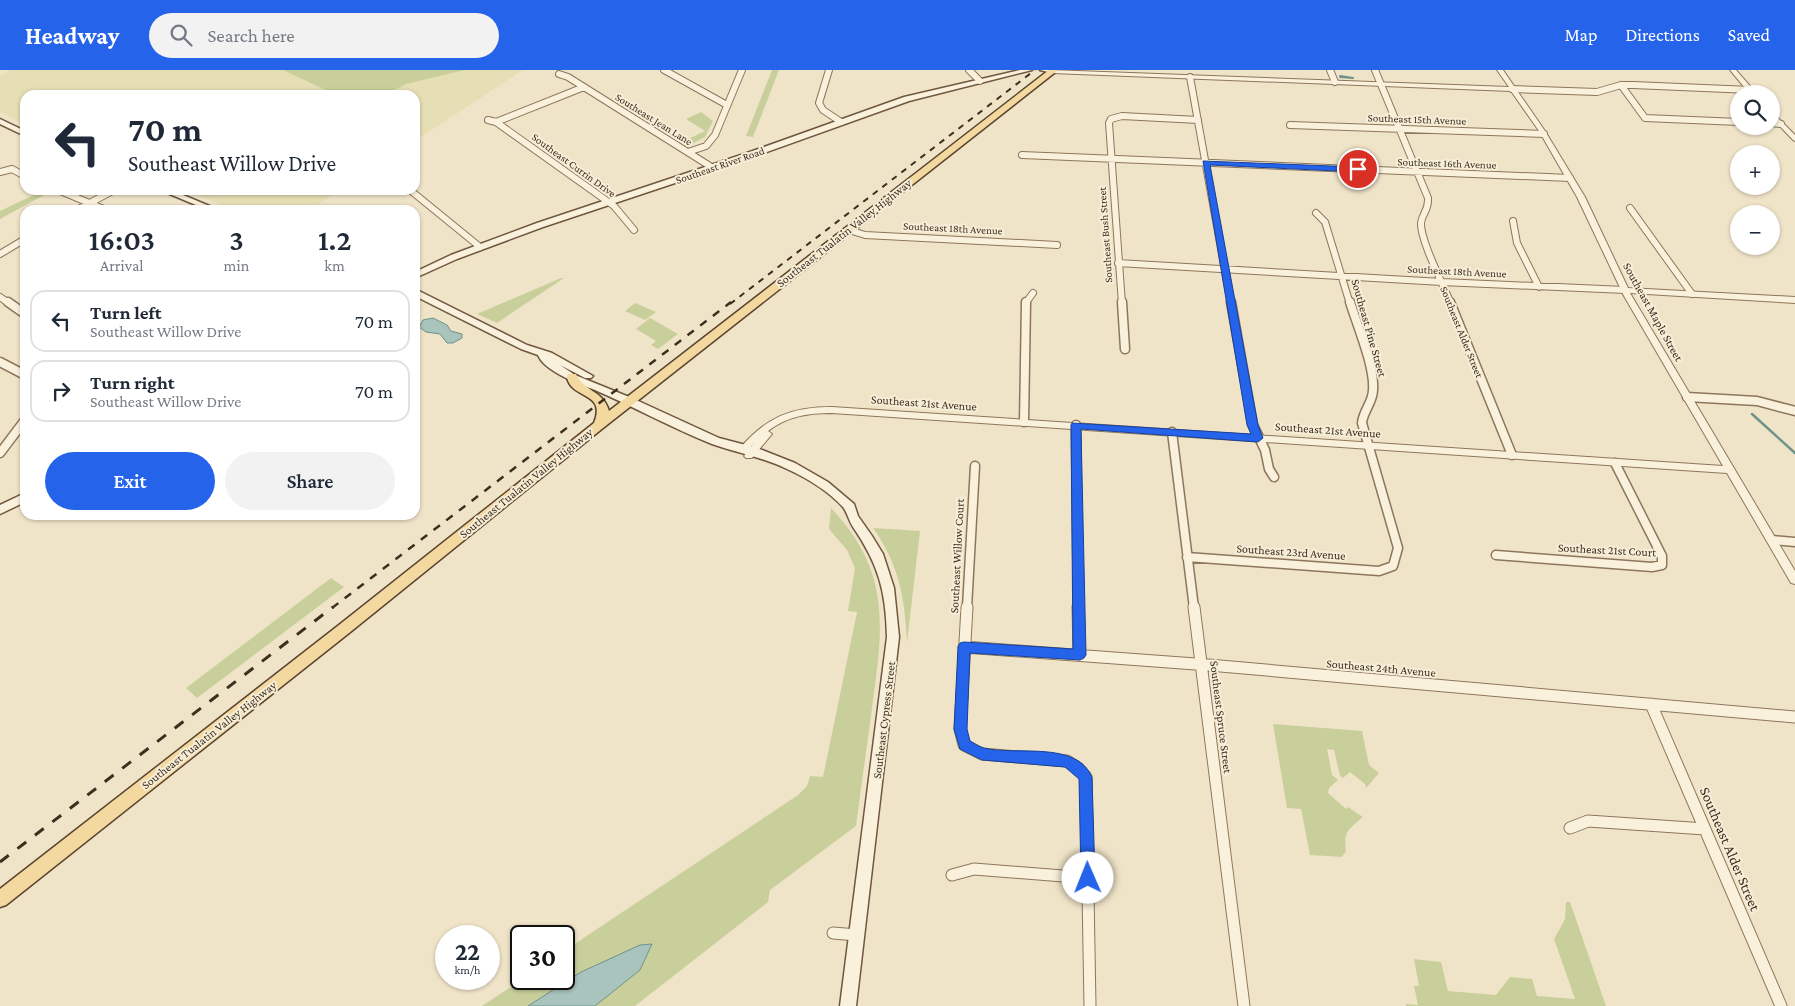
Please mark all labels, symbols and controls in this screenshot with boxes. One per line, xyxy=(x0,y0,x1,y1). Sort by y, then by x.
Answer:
search box xyxy=(149,13,499,58)
icon: search xyxy=(167,21,195,49)
text: Headway xyxy=(25,22,119,49)
text: Search here xyxy=(207,25,295,46)
text: Map xyxy=(1565,25,1597,45)
text: Directions xyxy=(1625,25,1700,45)
text: Saved xyxy=(1728,25,1770,45)
map controls xyxy=(1730,85,1780,255)
button: search xyxy=(1730,85,1780,135)
street label: Southeast Jean Lane xyxy=(613,90,695,148)
icon: left xyxy=(45,110,110,175)
text: 70 m xyxy=(128,110,202,149)
street label: Southeast 15th Avenue xyxy=(1367,111,1467,127)
street label: Southeast Currin Drive xyxy=(530,131,618,200)
street label: Southeast River Road xyxy=(674,144,766,186)
button: + xyxy=(1730,145,1780,195)
pin xyxy=(1337,148,1379,190)
text: Southeast Willow Drive xyxy=(128,151,336,176)
icon: arrive xyxy=(1344,155,1372,183)
street label: Southeast 16th Avenue xyxy=(1397,155,1497,171)
street label: Southeast Tualatin Valley Highway xyxy=(774,176,915,290)
street label: Southeast Bush Street xyxy=(1096,186,1114,283)
button: − xyxy=(1730,205,1780,255)
street label: Southeast 18th Avenue xyxy=(903,219,1003,237)
text: 16:03 xyxy=(89,223,155,256)
text: 3 xyxy=(229,223,244,256)
text: 1.2 xyxy=(318,223,351,256)
text: Arrival xyxy=(100,257,144,274)
text: min xyxy=(224,257,249,274)
text: km xyxy=(324,257,345,274)
street label: Southeast Maple Street xyxy=(1620,260,1686,365)
street label: Southeast 18th Avenue xyxy=(1407,262,1507,280)
street label: Southeast Pine Street xyxy=(1348,277,1390,380)
street label: Southeast Alder Street xyxy=(1438,285,1486,380)
text: Turn left xyxy=(90,302,162,323)
icon: left xyxy=(47,307,75,335)
text: 70 m xyxy=(355,311,393,332)
text: Southeast Willow Drive xyxy=(90,323,241,340)
text: Turn right xyxy=(90,372,175,393)
icon: right xyxy=(47,377,75,405)
text: 70 m xyxy=(355,381,393,402)
street label: Southeast 21st Avenue xyxy=(871,392,977,414)
text: Southeast Willow Drive xyxy=(90,393,241,410)
street label: Southeast 21st Avenue xyxy=(1275,419,1381,441)
street label: Southeast Tualatin Valley Highway xyxy=(457,425,596,541)
button: Exit xyxy=(45,452,215,510)
button: Share xyxy=(225,452,395,510)
street label: Southeast Willow Court xyxy=(947,497,967,614)
street label: Southeast 21st Court xyxy=(1558,540,1657,560)
street label: Southeast 23rd Avenue xyxy=(1236,541,1346,563)
street label: Southeast 24th Avenue xyxy=(1326,656,1436,680)
street label: Southeast Cypress Street xyxy=(870,660,898,779)
street label: Southeast Spruce Street xyxy=(1207,660,1235,775)
street label: Southeast Tualatin Valley Highway xyxy=(139,678,280,792)
street label: Southeast Alder Street xyxy=(1697,785,1764,914)
position arrow xyxy=(1061,851,1113,903)
speed limit sign: 30 xyxy=(510,925,575,990)
text: 22 xyxy=(455,938,480,965)
text: km/h xyxy=(455,963,480,977)

